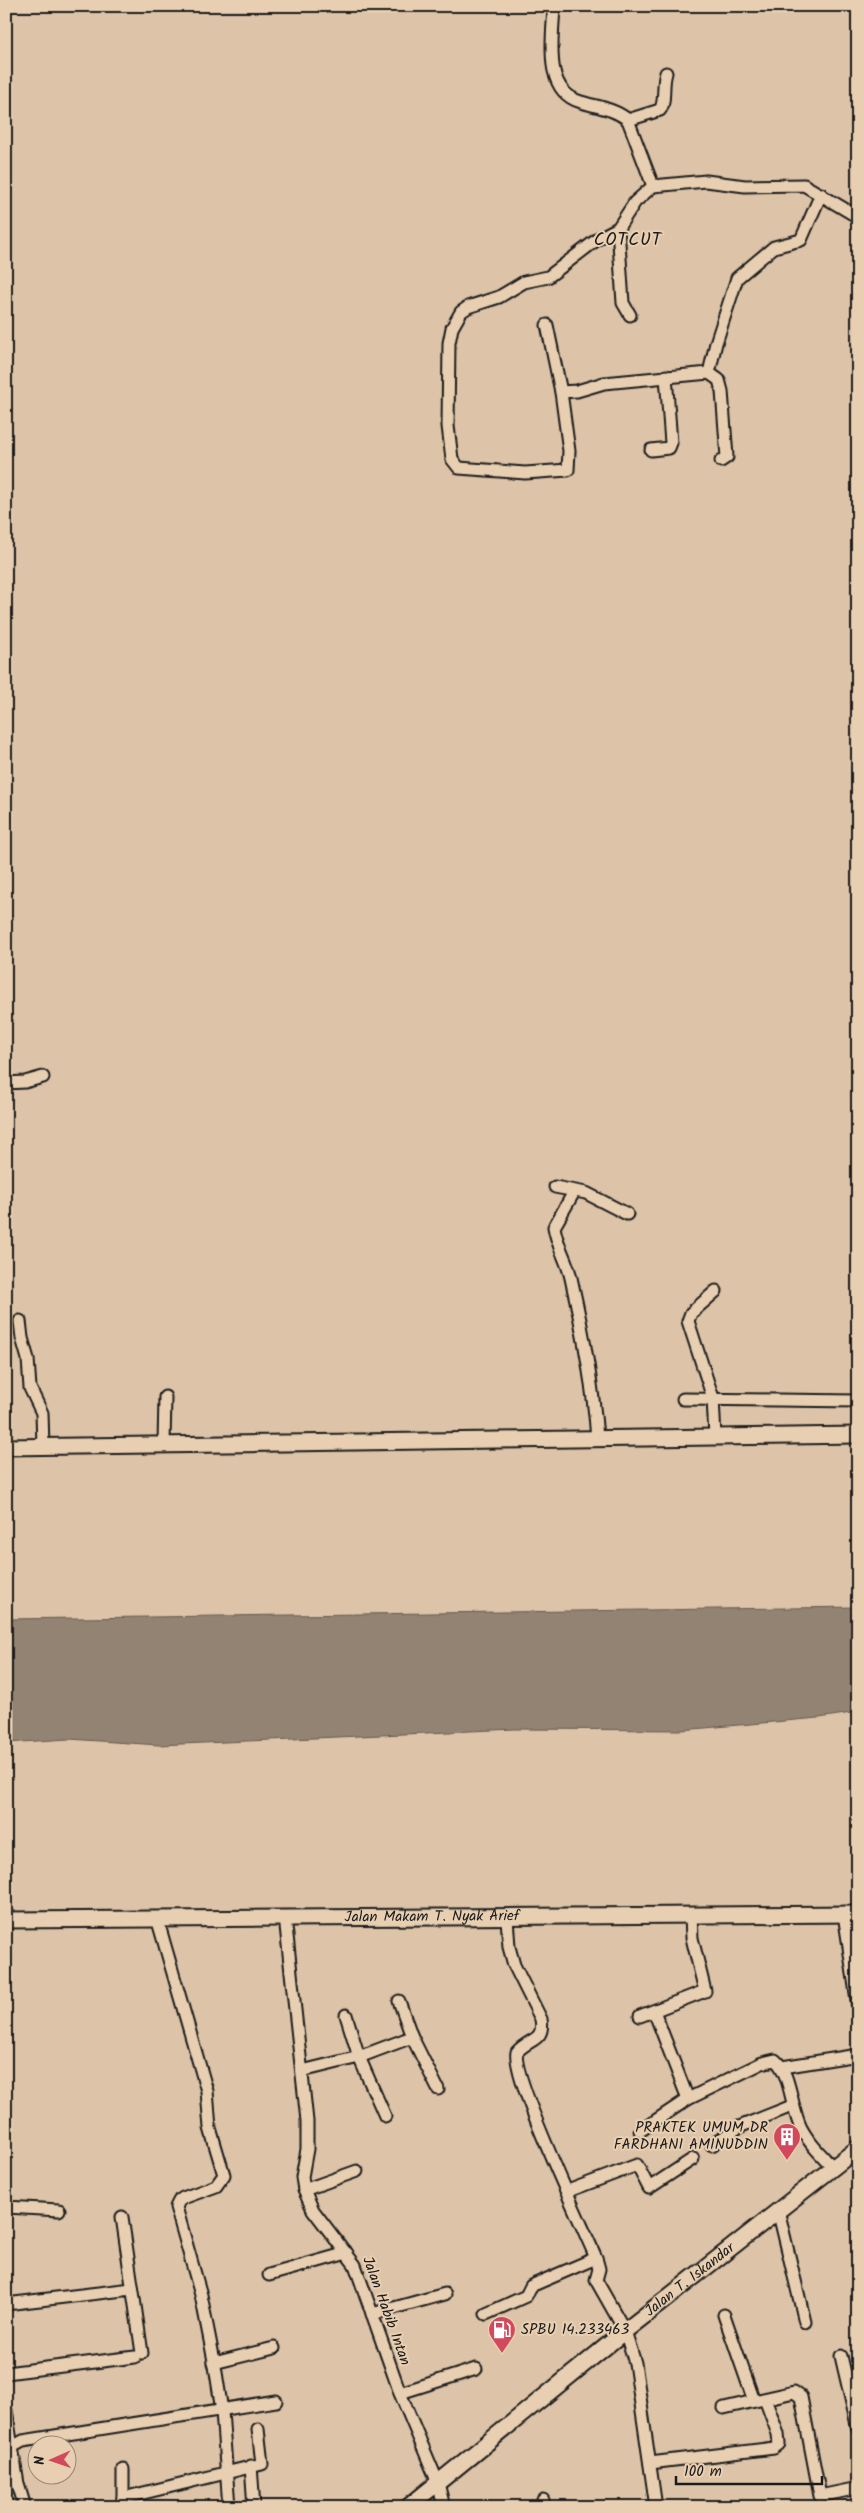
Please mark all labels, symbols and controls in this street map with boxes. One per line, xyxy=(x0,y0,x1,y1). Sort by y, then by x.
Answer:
district label: COTCUT xyxy=(594,226,663,255)
street label: Jalan Makam T. Nyak Arief xyxy=(345,1904,521,1930)
place label: PRAKTEK UMUM DR FARDHANI AMINUDDIN xyxy=(614,2116,768,2157)
building icon: PRAKTEK UMUM DR FARDHANI AMINUDDIN xyxy=(772,2122,802,2161)
street label: Jalan T. Iskandar xyxy=(640,2236,741,2323)
street label: Jalan Habib Intan xyxy=(355,2253,417,2369)
fuel station icon: SPBU 14.233463 xyxy=(487,2315,517,2354)
place label: SPBU 14.233463 xyxy=(521,2318,630,2342)
north arrow xyxy=(28,2436,78,2486)
scale bar xyxy=(676,2453,823,2485)
text: N xyxy=(29,2455,51,2465)
text: 100 m xyxy=(684,2460,722,2484)

